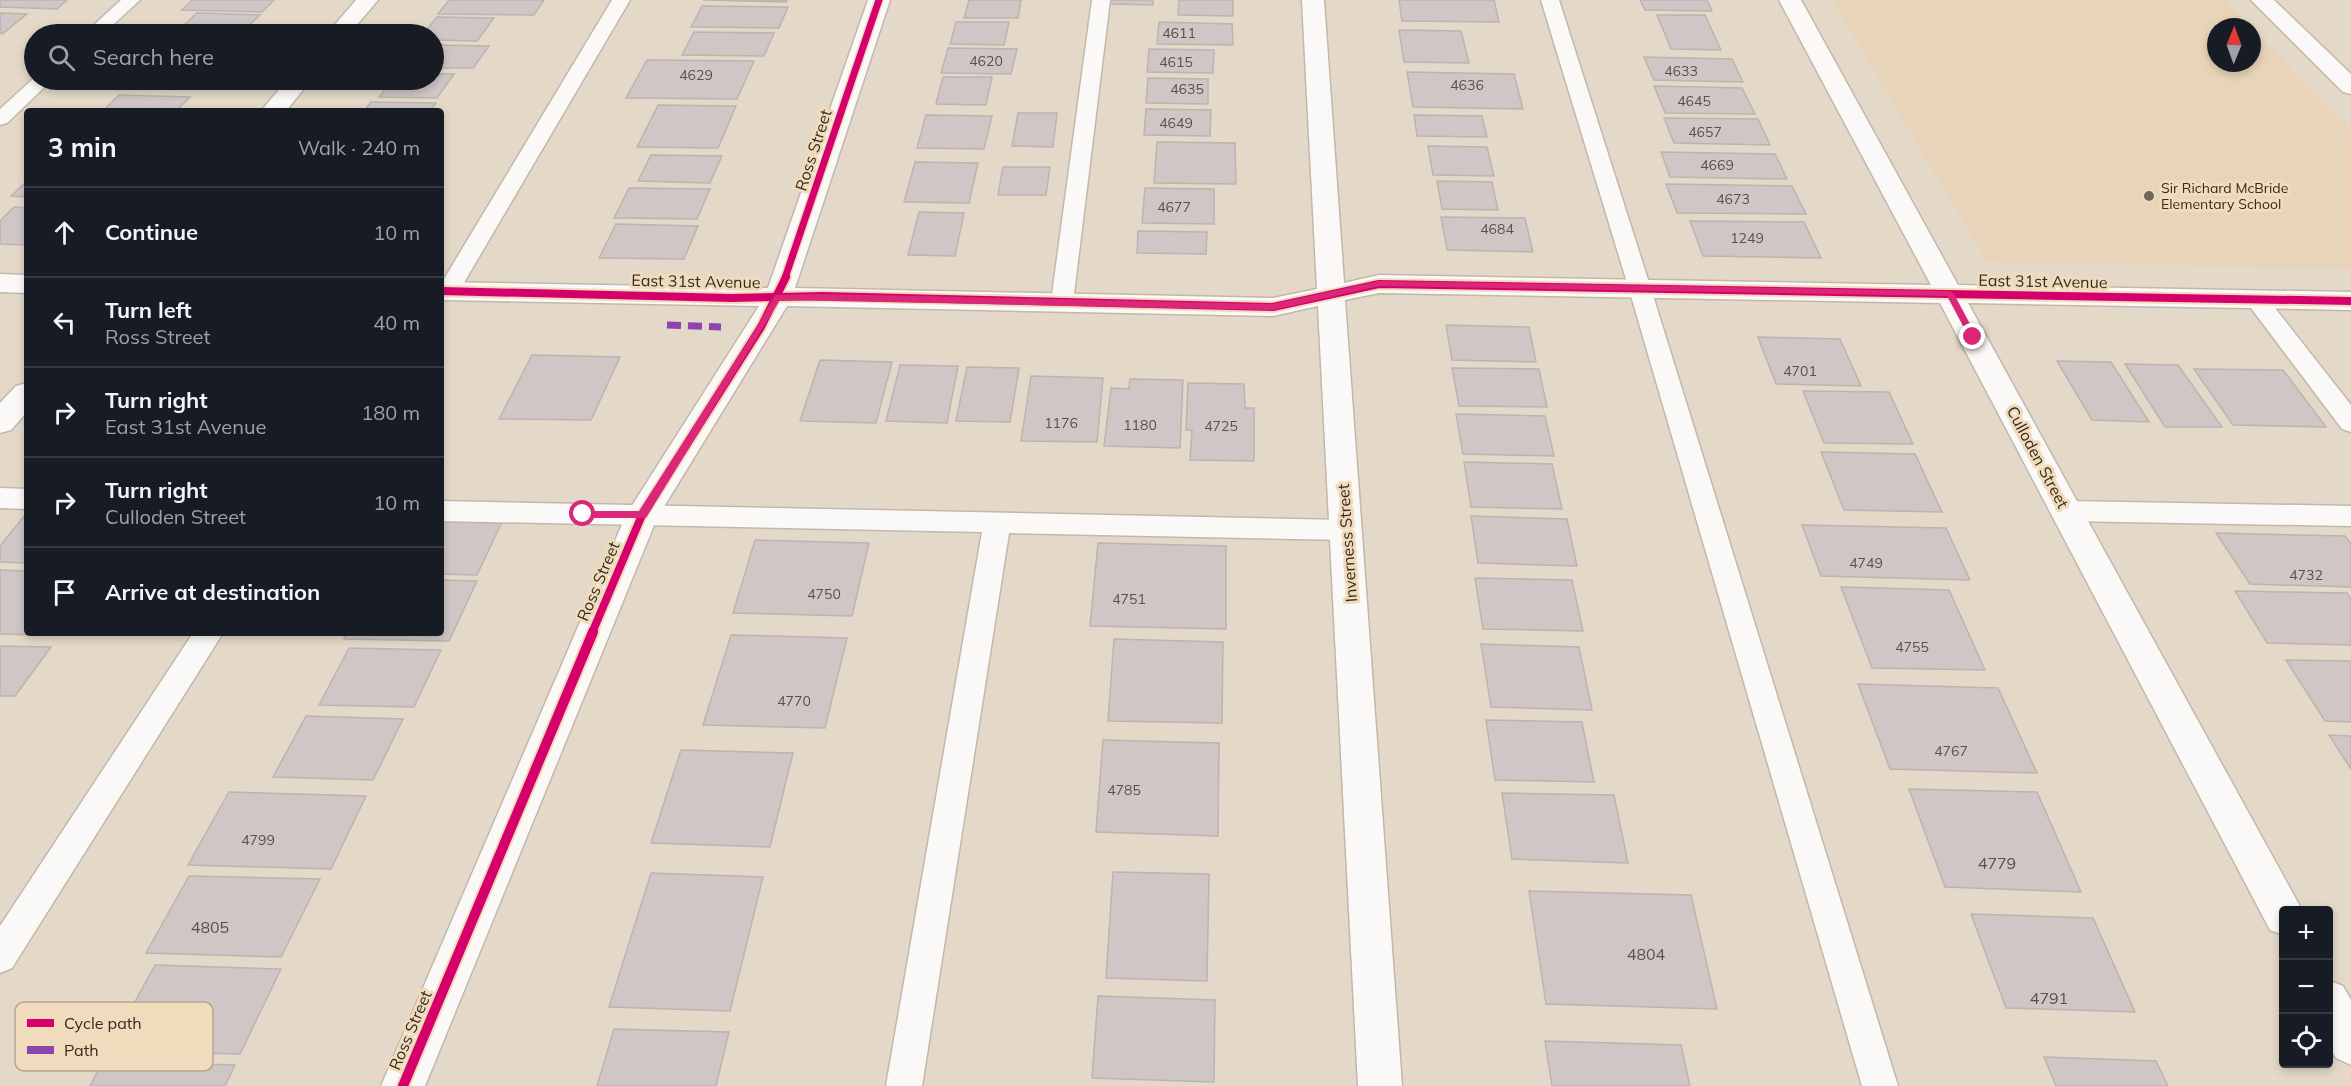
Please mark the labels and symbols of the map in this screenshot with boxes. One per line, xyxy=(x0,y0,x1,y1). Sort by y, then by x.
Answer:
north arrow xyxy=(2207,18,2261,72)
house number: 4611 xyxy=(1162,24,1196,42)
house number: 4620 xyxy=(969,52,1003,70)
house number: 4615 xyxy=(1159,53,1193,71)
house number: 4633 xyxy=(1664,62,1698,80)
house number: 4629 xyxy=(679,66,713,84)
house number: 4636 xyxy=(1450,76,1484,94)
house number: 4635 xyxy=(1170,80,1204,98)
house number: 4645 xyxy=(1677,92,1711,110)
street label: Ross Street xyxy=(790,106,836,193)
house number: 4649 xyxy=(1159,114,1193,132)
house number: 4657 xyxy=(1688,123,1722,141)
house number: 4669 xyxy=(1700,156,1734,174)
place label: Sir Richard McBride Elementary School xyxy=(2161,179,2288,213)
marker: Sir Richard McBride Elementary School xyxy=(2142,189,2156,203)
house number: 4673 xyxy=(1716,190,1750,208)
house number: 4677 xyxy=(1157,198,1191,216)
house number: 4684 xyxy=(1480,220,1514,238)
house number: 1249 xyxy=(1730,229,1764,247)
street label: East 31st Avenue xyxy=(631,270,761,292)
street label: East 31st Avenue xyxy=(1978,270,2108,292)
route end xyxy=(1959,323,1985,349)
house number: 4701 xyxy=(1783,362,1817,380)
street label: Culloden Street xyxy=(2003,402,2074,512)
house number: 1176 xyxy=(1044,414,1078,432)
house number: 1180 xyxy=(1123,416,1157,434)
house number: 4725 xyxy=(1204,417,1238,435)
street label: Inverness Street xyxy=(1333,483,1361,603)
route start xyxy=(569,500,595,526)
street label: Ross Street xyxy=(572,538,624,624)
house number: 4749 xyxy=(1849,554,1883,572)
house number: 4732 xyxy=(2289,566,2323,584)
house number: 4750 xyxy=(807,585,841,603)
house number: 4751 xyxy=(1112,590,1146,608)
house number: 4755 xyxy=(1895,638,1929,656)
house number: 4770 xyxy=(777,692,811,710)
house number: 4767 xyxy=(1934,742,1968,760)
house number: 4785 xyxy=(1107,781,1141,799)
house number: 4799 xyxy=(241,831,275,849)
house number: 4779 xyxy=(1978,853,2016,873)
house number: 4805 xyxy=(191,917,229,937)
house number: 4804 xyxy=(1627,944,1666,964)
street label: Ross Street xyxy=(384,987,436,1073)
house number: 4791 xyxy=(2030,988,2068,1008)
legend xyxy=(15,1002,213,1071)
text: Cycle path xyxy=(64,1013,142,1033)
text: Path xyxy=(64,1040,99,1060)

